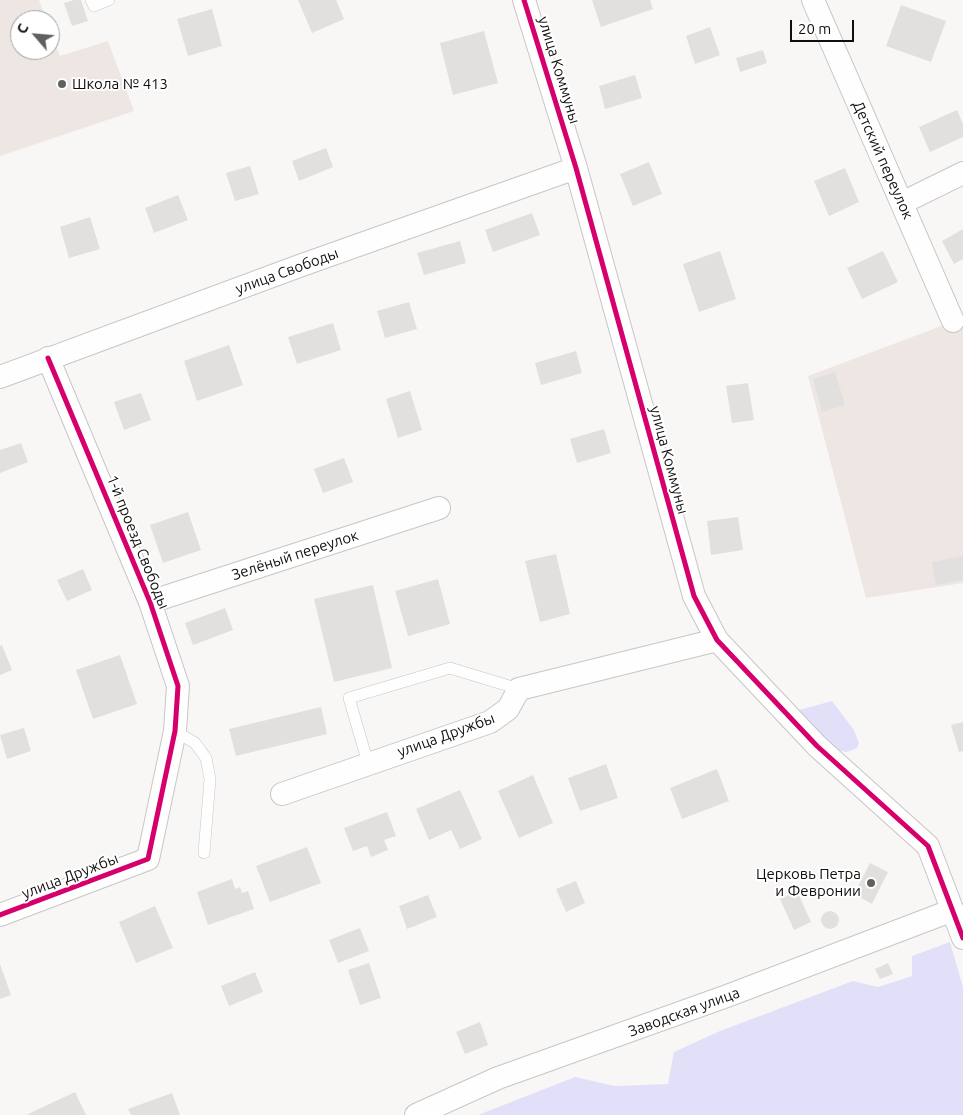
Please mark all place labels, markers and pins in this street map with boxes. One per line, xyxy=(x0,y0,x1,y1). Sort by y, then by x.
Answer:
place label: Школа № 413 xyxy=(72,75,168,93)
marker: Школа № 413 xyxy=(56,78,68,90)
place label: Церковь Петра и Февронии xyxy=(756,865,861,900)
marker: Церковь Петра и Февронии xyxy=(865,877,877,889)

